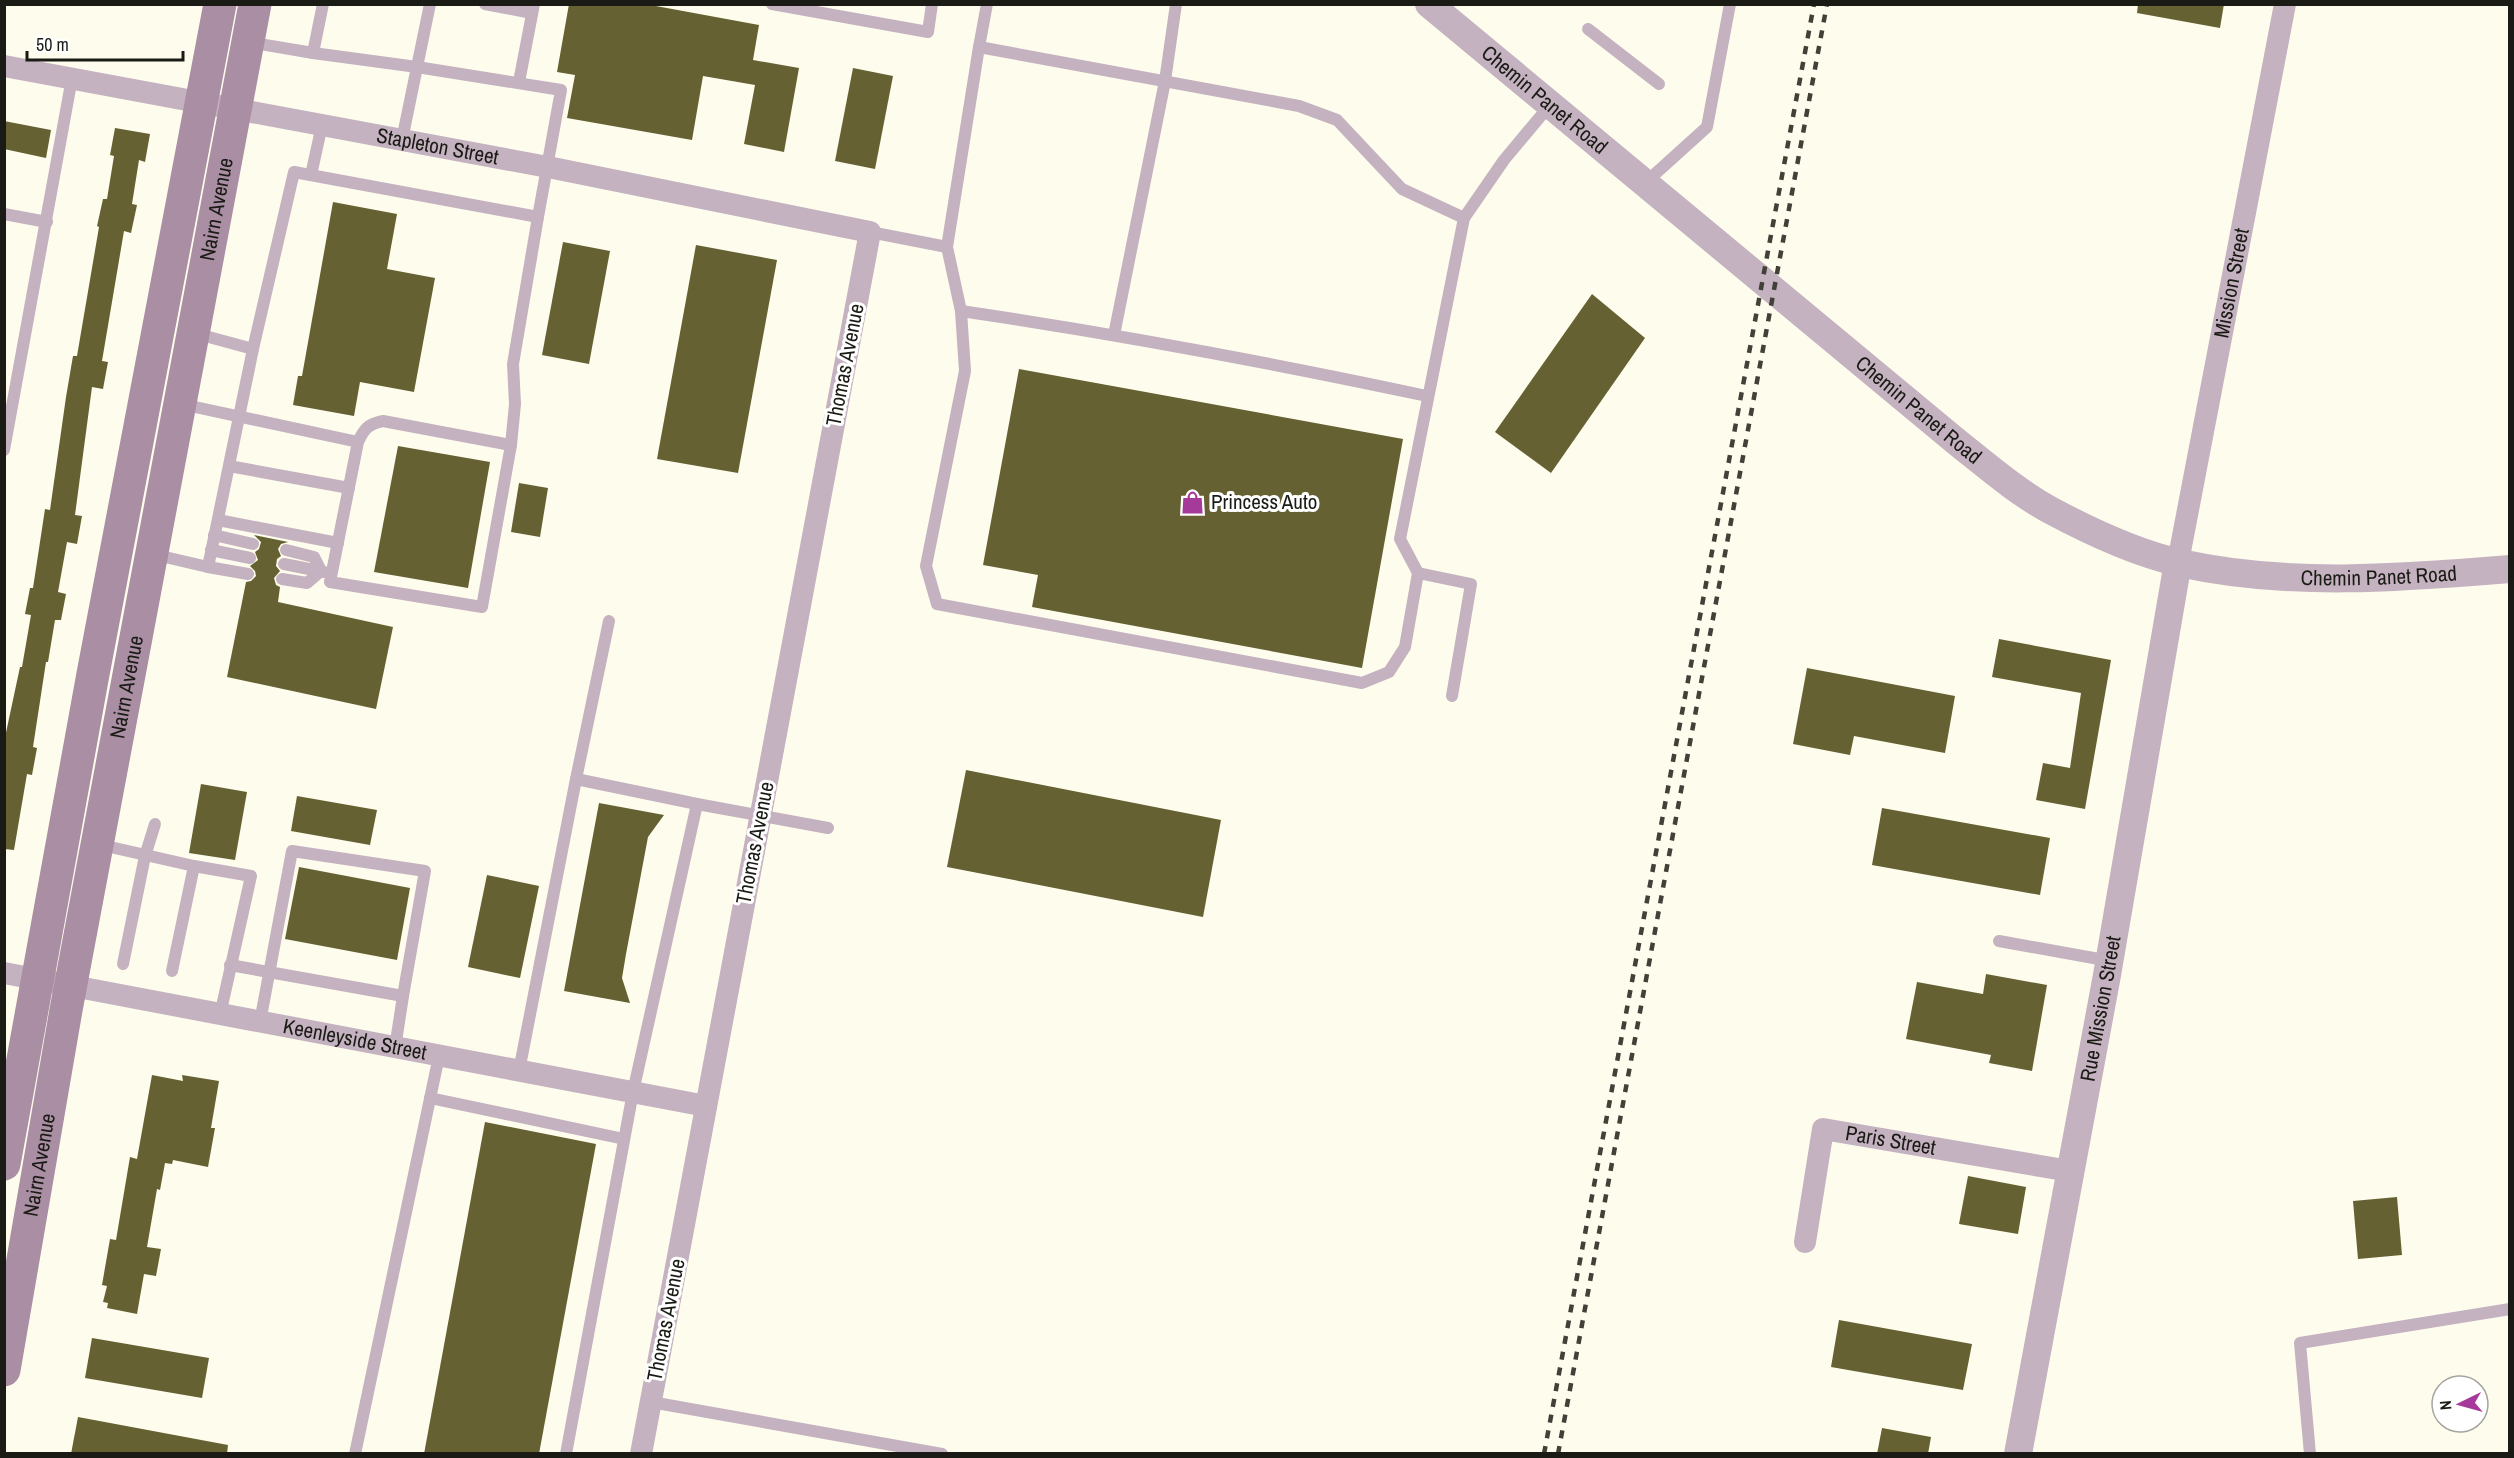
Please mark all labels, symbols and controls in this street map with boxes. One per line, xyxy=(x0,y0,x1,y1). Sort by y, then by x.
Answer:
scale bar xyxy=(27,24,183,62)
text: 50 m xyxy=(36,32,69,57)
street label: Chemin Panet Road xyxy=(1475,38,1614,160)
street label: Stapleton Street xyxy=(374,120,501,172)
street label: Nairn Avenue xyxy=(192,155,240,263)
street label: Mission Street xyxy=(2206,225,2256,340)
street label: Thomas Avenue xyxy=(818,301,871,429)
street label: Chemin Panet Road xyxy=(1849,349,1988,470)
place label: Princess Auto xyxy=(1211,487,1317,516)
shop icon: Princess Auto xyxy=(1180,489,1206,515)
street label: Chemin Panet Road xyxy=(2300,558,2458,592)
street label: Nairn Avenue xyxy=(102,633,150,741)
street label: Thomas Avenue xyxy=(728,779,781,907)
street label: Rue Mission Street xyxy=(2073,933,2128,1084)
street label: Keenleyside Street xyxy=(281,1011,429,1067)
street label: Nairn Avenue xyxy=(16,1111,62,1219)
street label: Paris Street xyxy=(1843,1118,1938,1162)
street label: Thomas Avenue xyxy=(639,1256,692,1384)
north arrow xyxy=(2430,1374,2490,1434)
text: N xyxy=(2434,1400,2456,1411)

